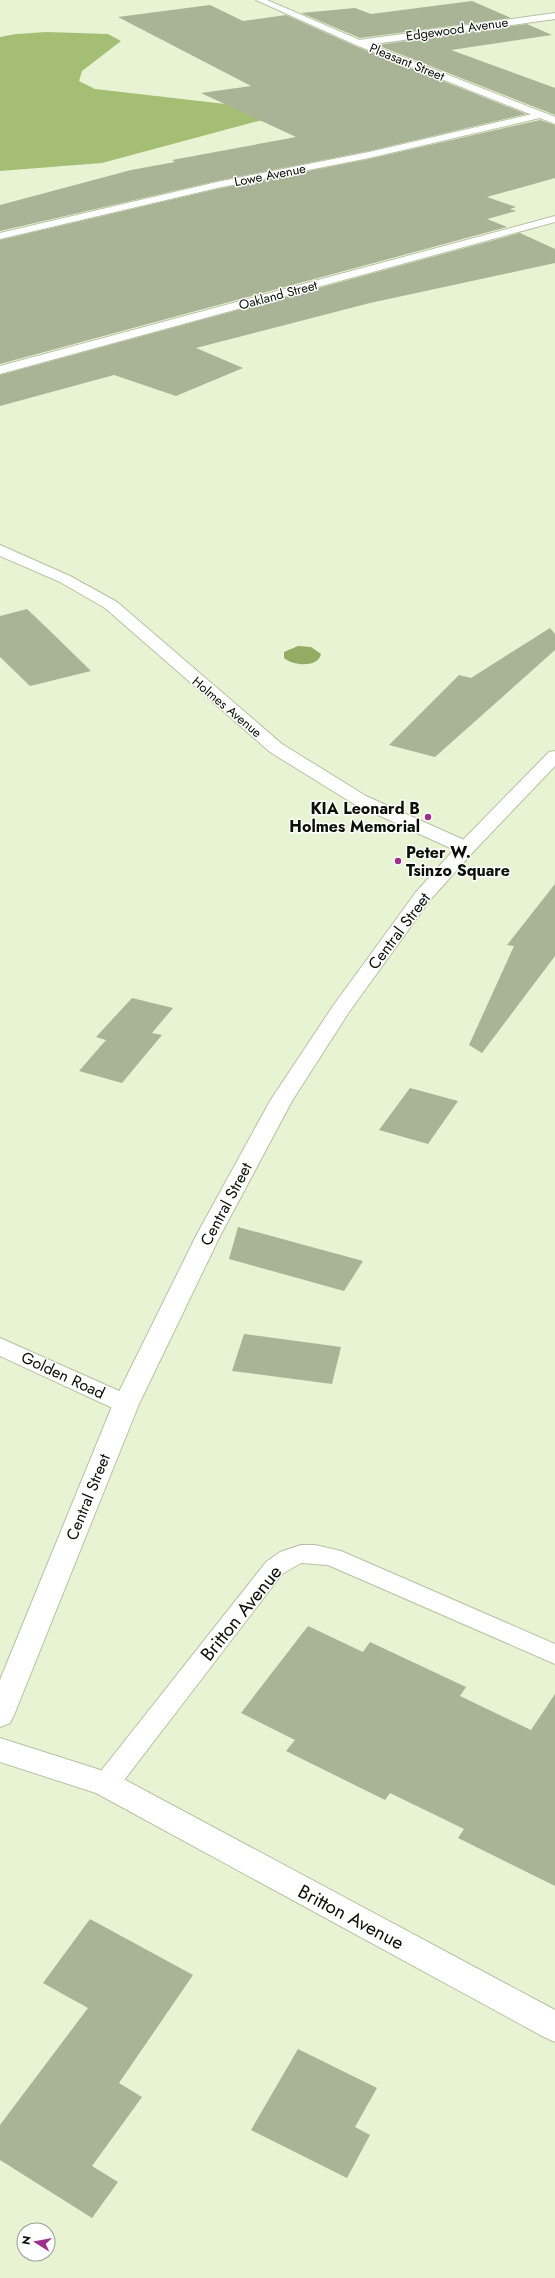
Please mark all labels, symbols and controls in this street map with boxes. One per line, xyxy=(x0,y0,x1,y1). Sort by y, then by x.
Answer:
street label: Edgewood Avenue xyxy=(405,12,510,46)
street label: Pleasant Street xyxy=(367,38,448,86)
street label: Lowe Avenue xyxy=(233,159,308,191)
street label: Oakland Street xyxy=(237,275,320,315)
street label: Holmes Avenue xyxy=(188,672,266,742)
place label: KIA Leonard B Holmes Memorial xyxy=(289,797,420,838)
marker: KIA Leonard B Holmes Memorial xyxy=(423,812,433,822)
place label: Peter W. Tsinzo Square xyxy=(406,841,510,882)
marker: Peter W. Tsinzo Square xyxy=(393,856,403,866)
street label: Central Street xyxy=(362,888,436,974)
street label: Central Street xyxy=(194,1158,258,1250)
street label: Golden Road xyxy=(17,1346,109,1404)
street label: Central Street xyxy=(60,1450,116,1544)
street label: Britton Avenue xyxy=(194,1559,288,1667)
street label: Britton Avenue xyxy=(293,1878,409,1956)
north arrow xyxy=(16,2222,56,2262)
text: N xyxy=(17,2234,35,2246)

